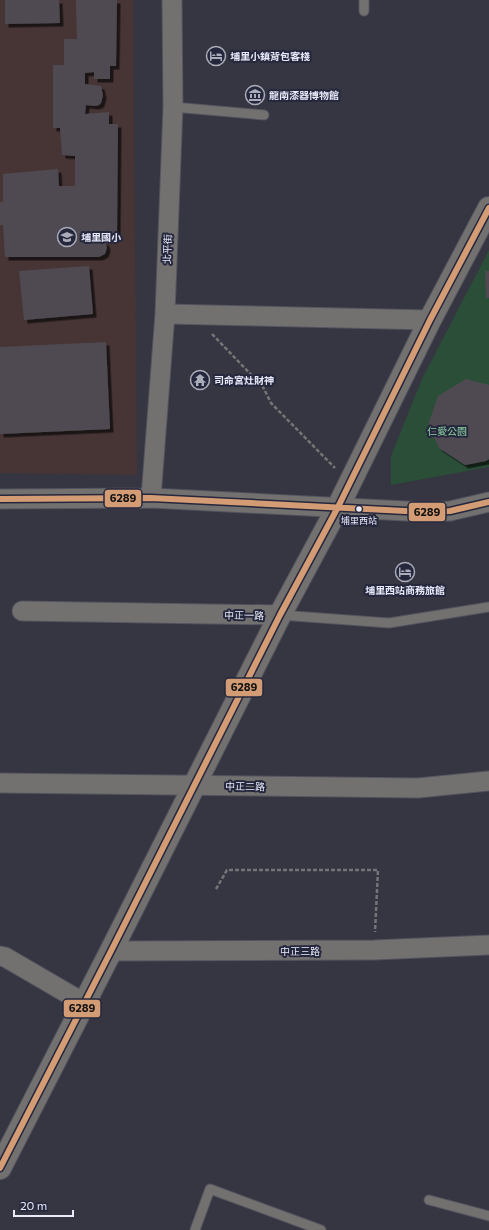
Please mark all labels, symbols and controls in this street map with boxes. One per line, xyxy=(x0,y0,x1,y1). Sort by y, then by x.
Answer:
hotel icon: 埔里小鎮背包客棧 xyxy=(205,45,227,67)
place label: 埔里小鎮背包客棧 xyxy=(230,50,310,62)
museum icon: 龍南漆器博物館 xyxy=(244,84,266,106)
place label: 龍南漆器博物館 xyxy=(269,89,339,101)
school or university icon: 埔里國小 xyxy=(56,226,78,248)
place label: 埔里國小 xyxy=(81,231,122,243)
street label: 北平街 xyxy=(160,234,174,264)
temple icon: 司命宮灶財神 xyxy=(189,369,211,391)
place label: 司命宮灶財神 xyxy=(214,374,274,386)
park label: 仁愛公園 xyxy=(427,425,467,437)
line badge: 6289 xyxy=(104,489,142,508)
text: 6289 xyxy=(110,491,136,504)
line badge: 6289 xyxy=(408,502,446,522)
marker: 埔里西站 xyxy=(354,504,364,514)
text: 6289 xyxy=(414,505,440,518)
place label: 埔里西站 xyxy=(341,515,377,526)
hotel icon: 埔里西站商務旅館 xyxy=(394,561,416,583)
place label: 埔里西站商務旅館 xyxy=(365,584,445,596)
street label: 中正一路 xyxy=(224,609,264,621)
line badge: 6289 xyxy=(225,678,263,697)
text: 6289 xyxy=(231,680,257,693)
street label: 中正二路 xyxy=(225,780,265,792)
street label: 中正三路 xyxy=(280,945,320,957)
line badge: 6289 xyxy=(63,999,101,1018)
text: 6289 xyxy=(69,1001,95,1014)
scale bar xyxy=(14,1192,73,1218)
text: 20 m xyxy=(20,1198,47,1212)

